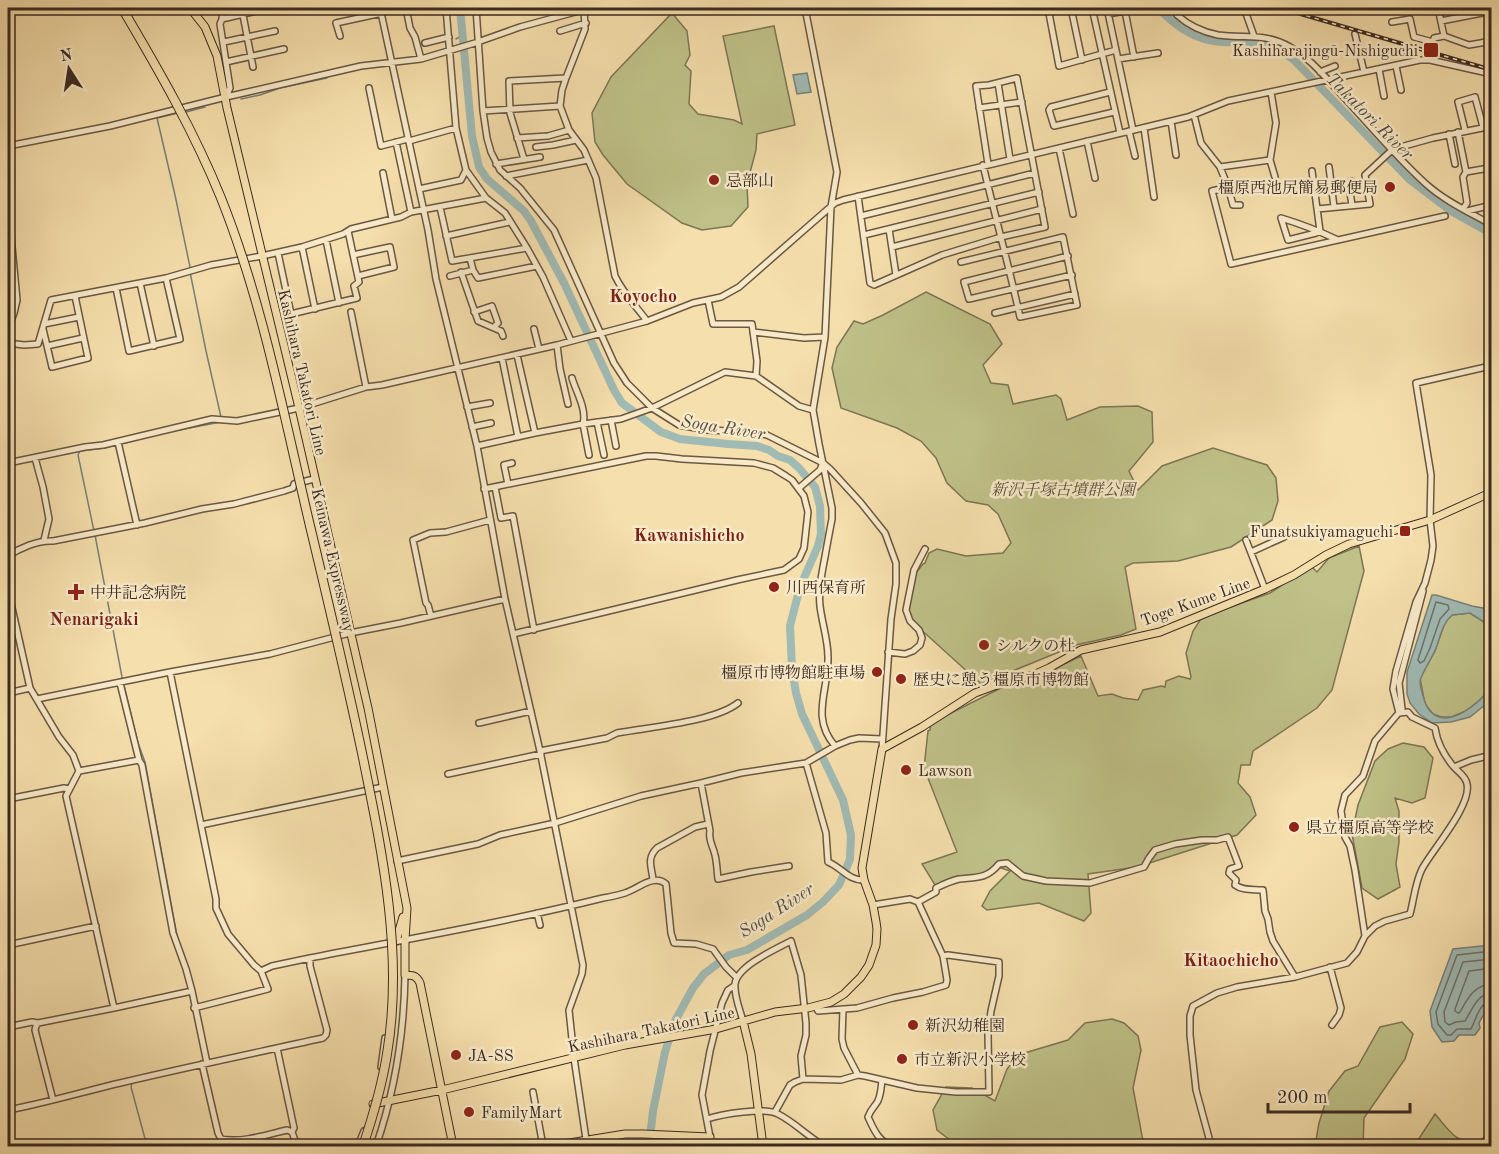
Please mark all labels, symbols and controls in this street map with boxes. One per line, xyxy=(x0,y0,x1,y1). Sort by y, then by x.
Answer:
north arrow xyxy=(39,39,99,99)
marker: Kashiharajingū-Nishiguchi xyxy=(1422,41,1440,59)
place label: Kashiharajingū-Nishiguchi xyxy=(1232,44,1418,60)
text: N xyxy=(59,47,75,65)
water label: Takatori River xyxy=(1322,70,1417,165)
place label: 忌部山 xyxy=(726,172,774,190)
marker: 忌部山 xyxy=(707,173,721,187)
place label: 橿原西池尻簡易郵便局 xyxy=(1218,179,1378,197)
marker: 橿原西池尻簡易郵便局 xyxy=(1383,180,1397,194)
street label: Kashihara Takatori Line xyxy=(274,288,328,457)
district label: Koyocho xyxy=(609,288,677,306)
water label: Soga River xyxy=(679,412,768,444)
park label: 新沢千塚古墳群公園 xyxy=(991,481,1138,499)
street label: Keinawa Expressway xyxy=(308,487,357,635)
marker: Funatsukiyamaguchi xyxy=(1398,524,1412,538)
place label: Funatsukiyamaguchi xyxy=(1250,525,1393,541)
district label: Kawanishicho xyxy=(634,527,745,545)
street label: Toge Kume Line xyxy=(1139,576,1252,630)
place label: 川西保育所 xyxy=(786,579,866,597)
marker: 川西保育所 xyxy=(767,580,781,594)
marker: 中井記念病院 xyxy=(67,583,85,601)
place label: 中井記念病院 xyxy=(90,584,186,602)
district label: Nenarigaki xyxy=(49,611,139,629)
place label: シルクの杜 xyxy=(996,637,1075,655)
marker: シルクの杜 xyxy=(977,638,991,652)
place label: 橿原市博物館駐車場 xyxy=(721,664,865,682)
marker: 橿原市博物館駐車場 xyxy=(870,665,884,679)
place label: 歴史に憩う橿原市博物館 xyxy=(913,671,1089,689)
marker: 歴史に憩う橿原市博物館 xyxy=(894,672,908,686)
marker: Lawson xyxy=(899,763,913,777)
place label: Lawson xyxy=(918,764,973,780)
place label: 県立橿原高等学校 xyxy=(1306,819,1434,837)
marker: 県立橿原高等学校 xyxy=(1287,820,1301,834)
water label: Soga River xyxy=(736,879,818,942)
district label: Kitaochicho xyxy=(1183,952,1279,970)
street label: Kashihara Takatori Line xyxy=(567,1005,736,1056)
place label: 新沢幼稚園 xyxy=(925,1017,1005,1035)
marker: 新沢幼稚園 xyxy=(906,1018,920,1032)
marker: JA-SS xyxy=(449,1048,463,1062)
place label: JA-SS xyxy=(468,1049,514,1065)
place label: 市立新沢小学校 xyxy=(914,1051,1026,1069)
marker: 市立新沢小学校 xyxy=(895,1052,909,1066)
scale bar xyxy=(1268,1076,1410,1114)
text: 200 m xyxy=(1277,1089,1328,1107)
marker: FamilyMart xyxy=(462,1105,476,1119)
place label: FamilyMart xyxy=(481,1106,562,1122)

